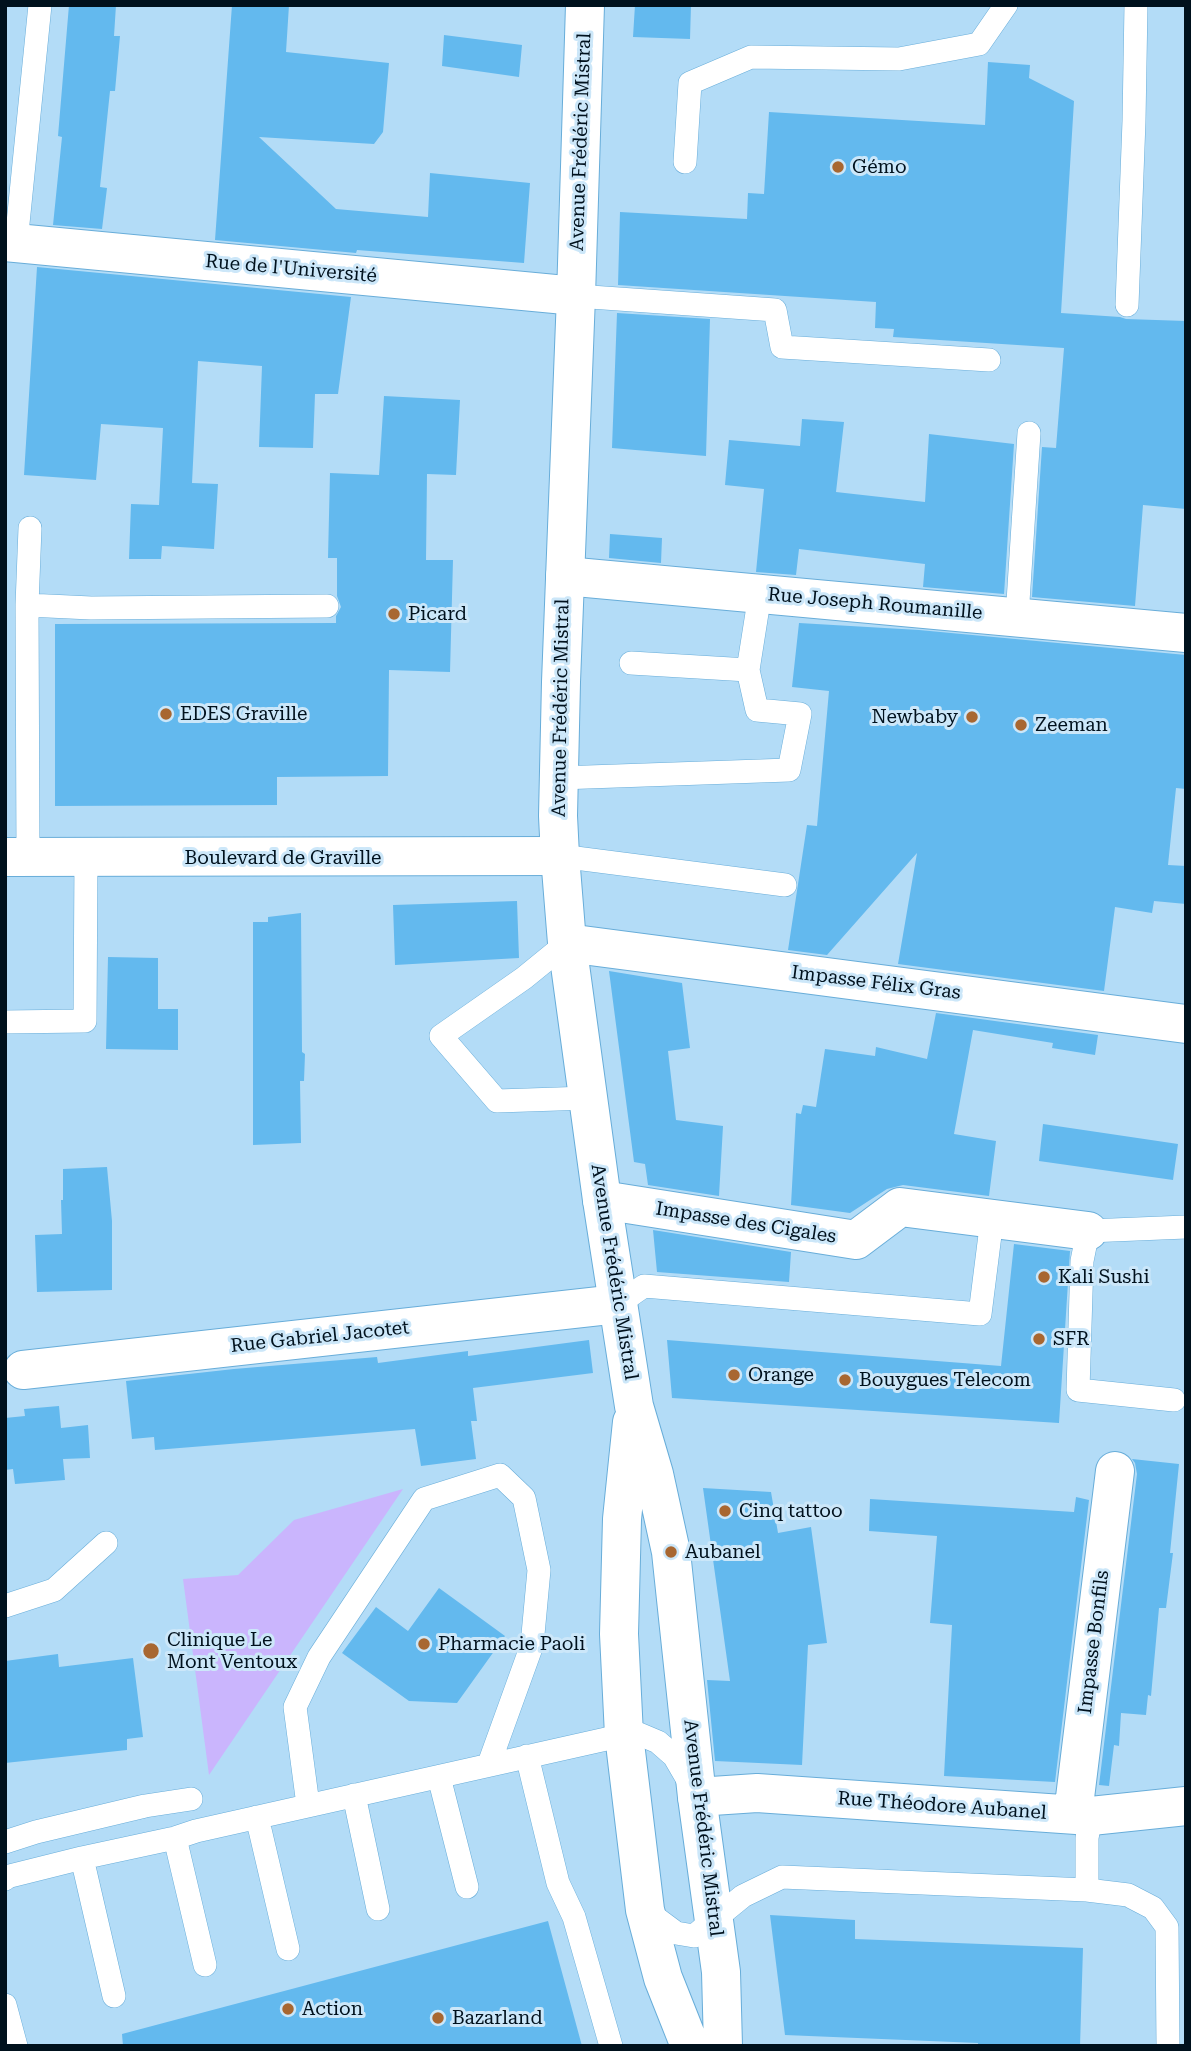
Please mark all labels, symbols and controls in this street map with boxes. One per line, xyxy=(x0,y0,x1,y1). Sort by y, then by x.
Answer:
street label: Avenue Frédéric Mistral xyxy=(566,32,596,252)
place label: Gémo xyxy=(852,156,907,178)
marker: Gémo xyxy=(830,159,846,175)
street label: Rue de l'Université xyxy=(204,250,378,288)
street label: Rue Joseph Roumanille xyxy=(767,583,983,625)
street label: Avenue Frédéric Mistral xyxy=(548,599,574,817)
place label: Picard xyxy=(408,603,467,625)
marker: Picard xyxy=(386,606,402,622)
place label: EDES Graville xyxy=(180,703,307,725)
marker: EDES Graville xyxy=(158,706,174,722)
place label: Newbaby xyxy=(872,706,958,728)
marker: Newbaby xyxy=(964,709,980,725)
place label: Zeeman xyxy=(1035,714,1108,736)
marker: Zeeman xyxy=(1013,717,1029,733)
street label: Boulevard de Graville xyxy=(185,847,381,869)
street label: Impasse Félix Gras xyxy=(790,961,962,1005)
street label: Avenue Frédéric Mistral xyxy=(586,1162,642,1382)
street label: Impasse des Cigales xyxy=(654,1197,838,1249)
place label: Kali Sushi xyxy=(1058,1266,1150,1288)
marker: Kali Sushi xyxy=(1036,1269,1052,1285)
street label: Rue Gabriel Jacotet xyxy=(230,1316,410,1358)
place label: SFR xyxy=(1053,1328,1089,1350)
marker: SFR xyxy=(1031,1331,1047,1347)
place label: Orange xyxy=(748,1364,814,1386)
marker: Orange xyxy=(726,1367,742,1383)
place label: Bouygues Telecom xyxy=(859,1369,1031,1391)
marker: Bouygues Telecom xyxy=(837,1372,853,1388)
place label: Cinq tattoo xyxy=(739,1500,843,1522)
marker: Cinq tattoo xyxy=(717,1503,733,1519)
place label: Aubanel xyxy=(685,1541,761,1563)
marker: Aubanel xyxy=(663,1544,679,1560)
street label: Impasse Bonfils xyxy=(1074,1569,1114,1715)
place label: Clinique Le Mont Ventoux xyxy=(167,1629,297,1673)
place label: Pharmacie Paoli xyxy=(438,1633,585,1655)
marker: Pharmacie Paoli xyxy=(416,1636,432,1652)
marker: Clinique Le Mont Ventoux xyxy=(141,1641,161,1661)
street label: Avenue Frédéric Mistral xyxy=(678,1718,728,1938)
street label: Rue Théodore Aubanel xyxy=(837,1787,1047,1825)
place label: Action xyxy=(302,1998,363,2020)
marker: Action xyxy=(280,2001,296,2017)
place label: Bazarland xyxy=(452,2007,543,2029)
marker: Bazarland xyxy=(430,2010,446,2026)

